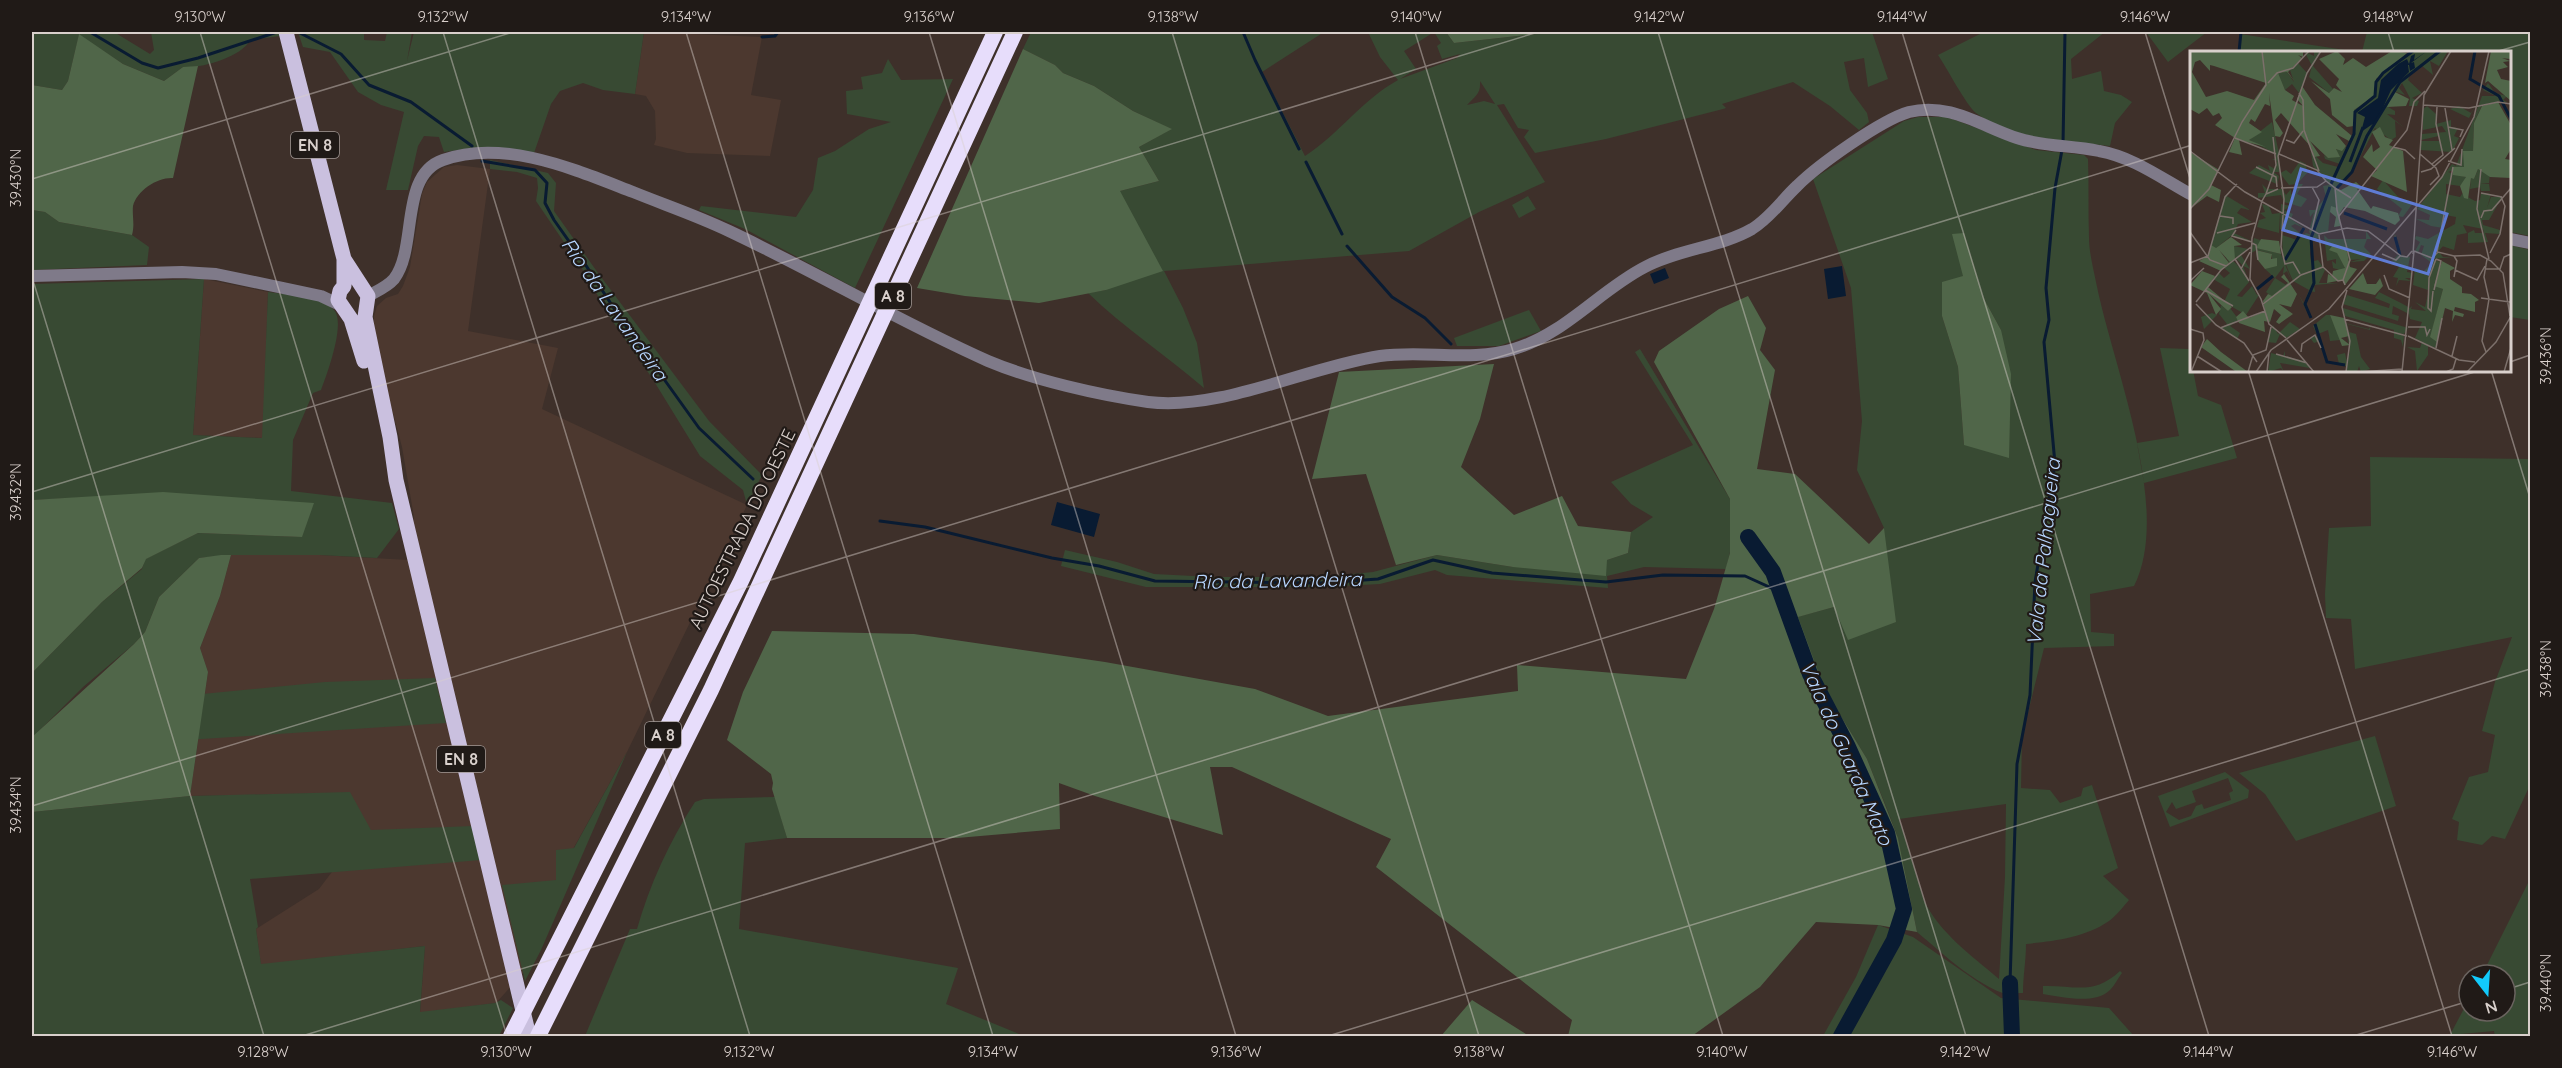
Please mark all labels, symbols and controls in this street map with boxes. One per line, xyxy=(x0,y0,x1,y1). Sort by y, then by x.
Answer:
text: 9.130°W xyxy=(174,7,226,26)
text: 9.132°W xyxy=(417,7,469,26)
text: 9.134°W xyxy=(661,7,712,26)
text: 9.136°W xyxy=(904,7,955,26)
text: 9.138°W xyxy=(1148,7,1199,26)
text: 9.140°W xyxy=(1390,7,1442,26)
text: 9.142°W xyxy=(1634,7,1685,26)
text: 9.144°W xyxy=(1877,7,1928,26)
text: 9.146°W xyxy=(2120,7,2171,26)
text: 9.148°W xyxy=(2363,7,2414,26)
inset map xyxy=(2190,51,2511,372)
road number: EN 8 xyxy=(291,132,339,158)
text: 39.430°N xyxy=(6,149,25,207)
water label: Rio da Lavandeira xyxy=(556,233,675,387)
road number: A 8 xyxy=(875,283,911,309)
text: 39.436°N xyxy=(2536,327,2555,385)
street label: AUTOESTRADA DO OESTE xyxy=(683,425,801,633)
water label: Vala da Palhagueira xyxy=(2021,455,2065,647)
text: 39.432°N xyxy=(6,463,25,521)
water label: Rio da Lavandeira xyxy=(1192,566,1364,594)
text: 39.438°N xyxy=(2536,640,2555,698)
water label: Vala do Guarda Mato xyxy=(1795,657,1899,850)
road number: A 8 xyxy=(645,722,681,748)
road number: EN 8 xyxy=(437,746,485,772)
text: 39.434°N xyxy=(6,776,25,834)
text: 39.440°N xyxy=(2536,954,2555,1012)
north arrow xyxy=(2457,963,2517,1023)
text: N xyxy=(2483,996,2500,1019)
text: 9.128°W xyxy=(237,1042,289,1061)
text: 9.130°W xyxy=(480,1042,532,1061)
text: 9.132°W xyxy=(723,1042,775,1061)
text: 9.134°W xyxy=(968,1042,1019,1061)
text: 9.136°W xyxy=(1211,1042,1262,1061)
text: 9.138°W xyxy=(1454,1042,1505,1061)
text: 9.140°W xyxy=(1696,1042,1748,1061)
text: 9.142°W xyxy=(1940,1042,1991,1061)
text: 9.144°W xyxy=(2183,1042,2234,1061)
text: 9.146°W xyxy=(2427,1042,2478,1061)

